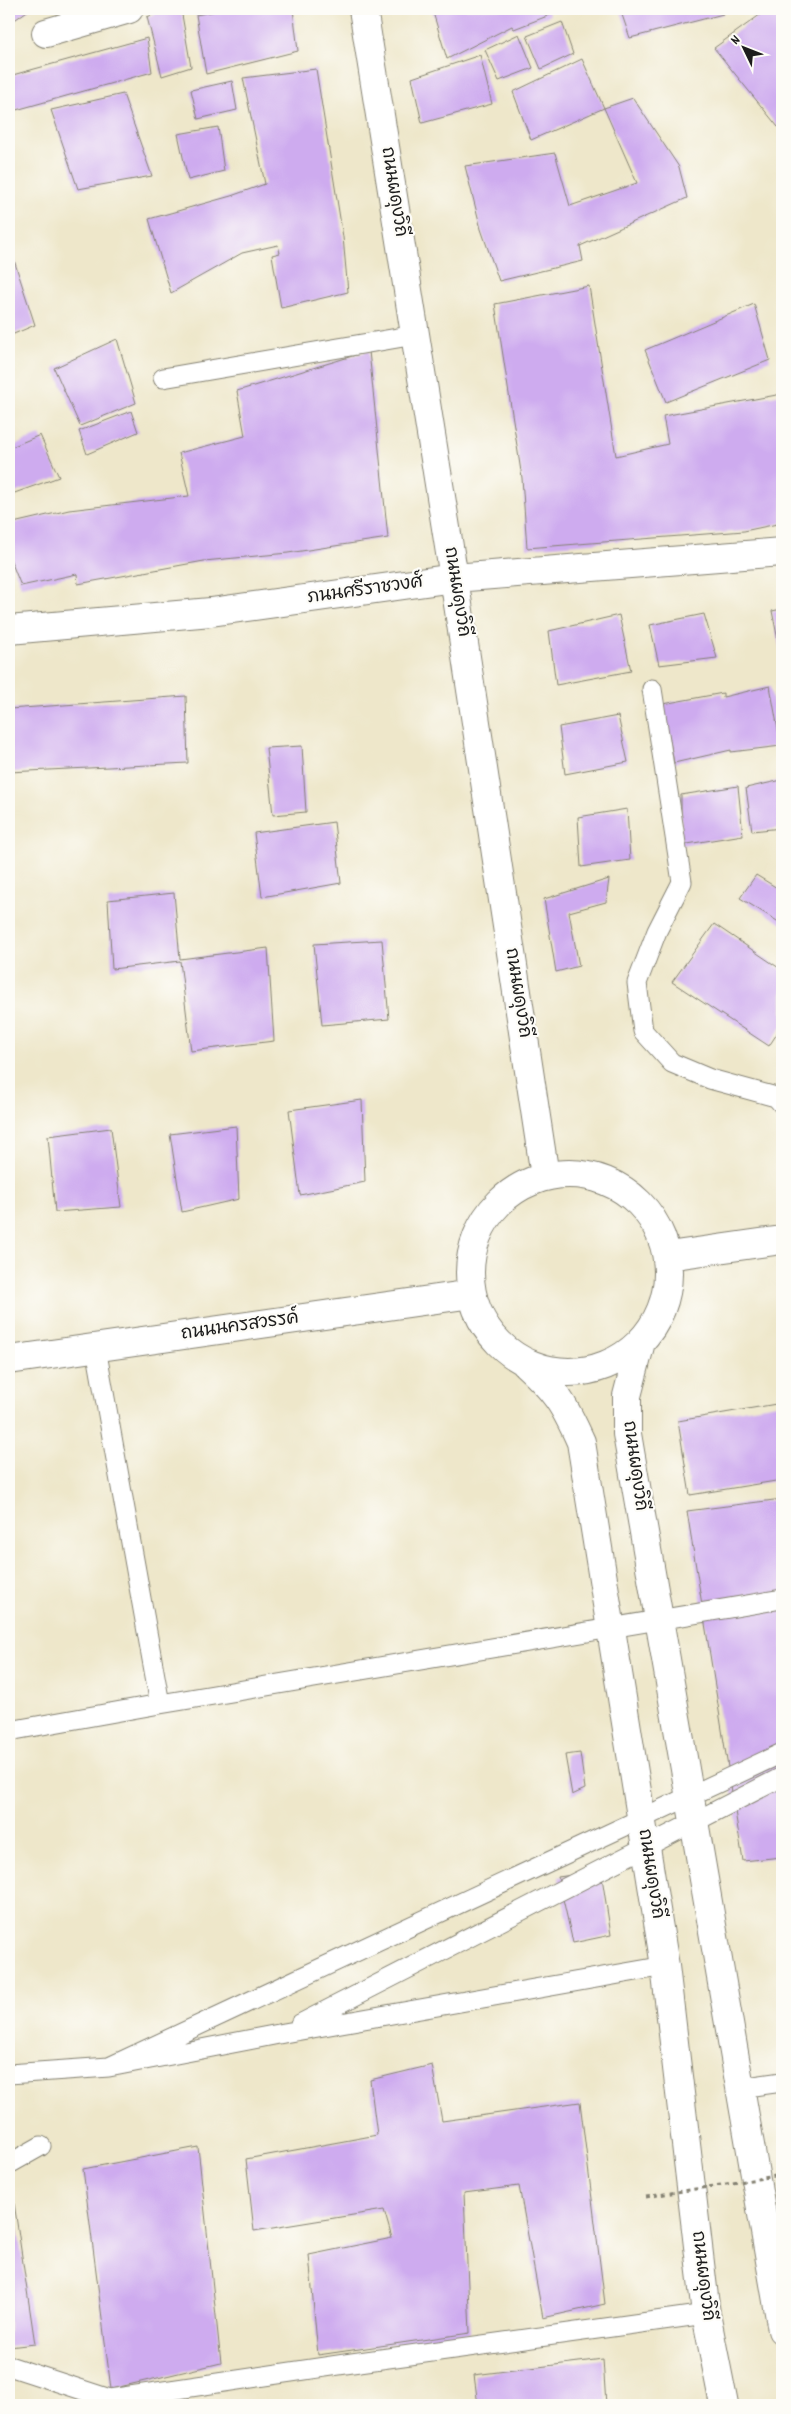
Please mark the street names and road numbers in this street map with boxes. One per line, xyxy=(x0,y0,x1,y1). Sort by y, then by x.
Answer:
street label: ถนนผดุงวิถี xyxy=(374,145,414,239)
street label: ถนนผดุงวิถี xyxy=(437,545,477,639)
street label: ภนนศรีราชวงศ์ xyxy=(305,567,426,611)
street label: ถนนผดุงวิถี xyxy=(498,946,538,1040)
street label: ถนนนครสวรรค์ xyxy=(179,1303,301,1348)
street label: ถนนผดุงวิถี xyxy=(615,1419,655,1513)
street label: ถนนผดุงวิถี xyxy=(631,1827,671,1921)
street label: ถนนผดุงวิถี xyxy=(684,2229,722,2323)

